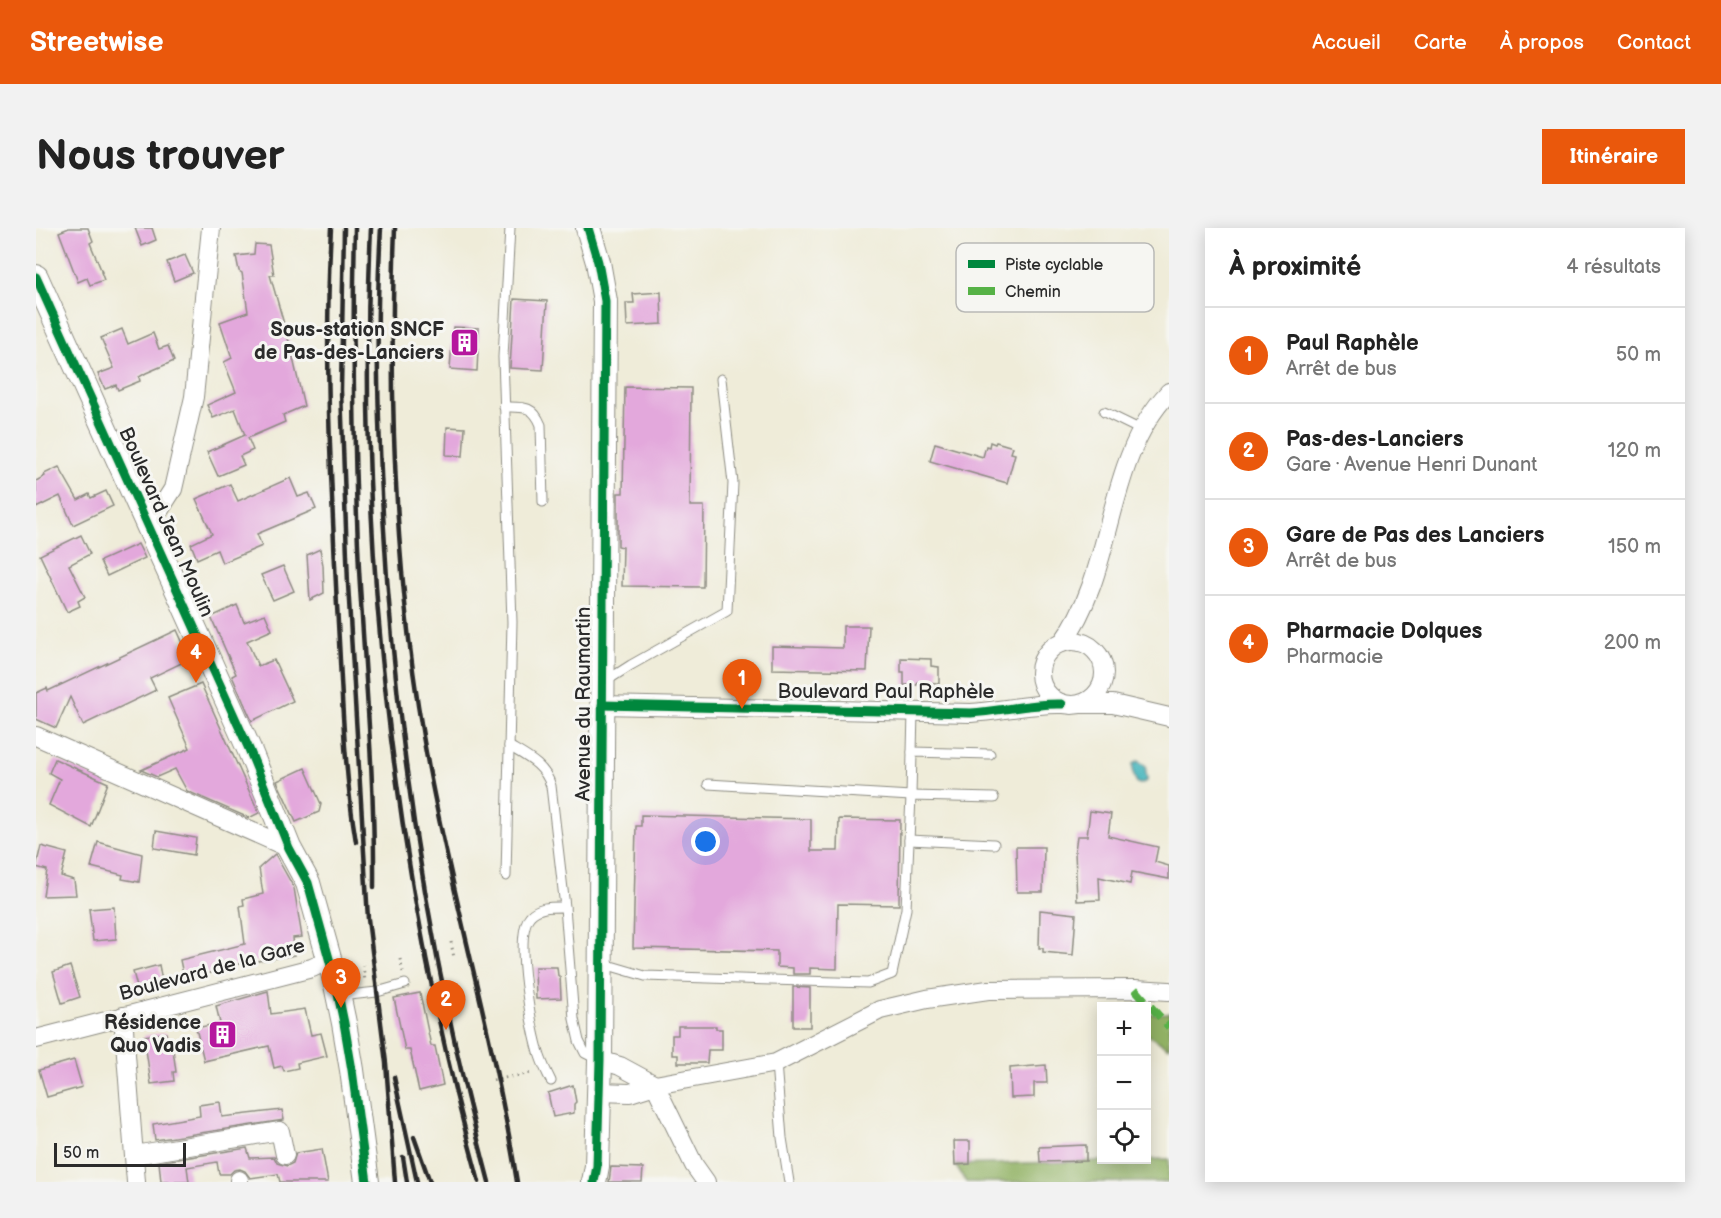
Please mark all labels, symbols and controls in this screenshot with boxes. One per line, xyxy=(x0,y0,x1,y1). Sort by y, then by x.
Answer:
text: Streetwise xyxy=(30,26,163,59)
text: Accueil xyxy=(1312,30,1381,55)
text: Carte xyxy=(1414,30,1467,55)
text: À propos xyxy=(1500,30,1584,55)
text: Contact xyxy=(1617,30,1691,55)
button: Itinéraire xyxy=(1542,129,1685,184)
text: Nous trouver xyxy=(36,131,284,182)
legend xyxy=(956,243,1154,312)
text: À proximité xyxy=(1229,252,1361,283)
text: 4 résultats xyxy=(1566,255,1661,279)
text: Piste cyclable xyxy=(1005,256,1104,275)
text: Chemin xyxy=(1005,283,1061,302)
place label: Sous-station SNCF de Pas-des-Lanciers xyxy=(254,318,444,365)
building icon: Sous-station SNCF de Pas-des-Lanciers xyxy=(449,326,481,358)
text: Paul Raphèle xyxy=(1286,330,1419,357)
text: 1 xyxy=(1244,343,1253,367)
text: 50 m xyxy=(1616,343,1661,367)
text: Arrêt de bus xyxy=(1286,357,1397,381)
street label: Boulevard Jean Moulin xyxy=(113,423,219,621)
text: Pas-des-Lanciers xyxy=(1286,426,1463,453)
text: 2 xyxy=(1243,439,1254,463)
text: 120 m xyxy=(1608,439,1661,463)
text: Gare · Avenue Henri Dunant xyxy=(1286,453,1537,477)
text: Gare de Pas des Lanciers xyxy=(1286,522,1544,549)
text: 3 xyxy=(1243,535,1254,559)
text: 150 m xyxy=(1608,535,1661,559)
text: Arrêt de bus xyxy=(1286,549,1397,573)
street label: Avenue du Raumartin xyxy=(572,607,596,801)
text: Pharmacie Dolques xyxy=(1286,618,1482,645)
text: 4 xyxy=(1243,631,1254,655)
text: 200 m xyxy=(1604,631,1661,655)
pin: 4 xyxy=(176,634,216,683)
text: Pharmacie xyxy=(1286,645,1383,669)
pin: 1 xyxy=(722,660,762,709)
street label: Boulevard Paul Raphèle xyxy=(778,680,995,704)
your location xyxy=(691,827,720,856)
street label: Boulevard de la Gare xyxy=(117,934,308,1006)
pin: 3 xyxy=(322,958,360,1008)
pin: 2 xyxy=(426,980,466,1030)
map controls xyxy=(1097,1002,1151,1164)
button: + xyxy=(1097,1002,1151,1056)
place label: Résidence Quo Vadis xyxy=(104,1011,201,1058)
building icon: Résidence Quo Vadis xyxy=(206,1018,238,1050)
button: − xyxy=(1097,1056,1151,1110)
button: locate xyxy=(1097,1110,1151,1164)
scale bar xyxy=(54,1140,186,1168)
text: 50 m xyxy=(63,1144,99,1163)

